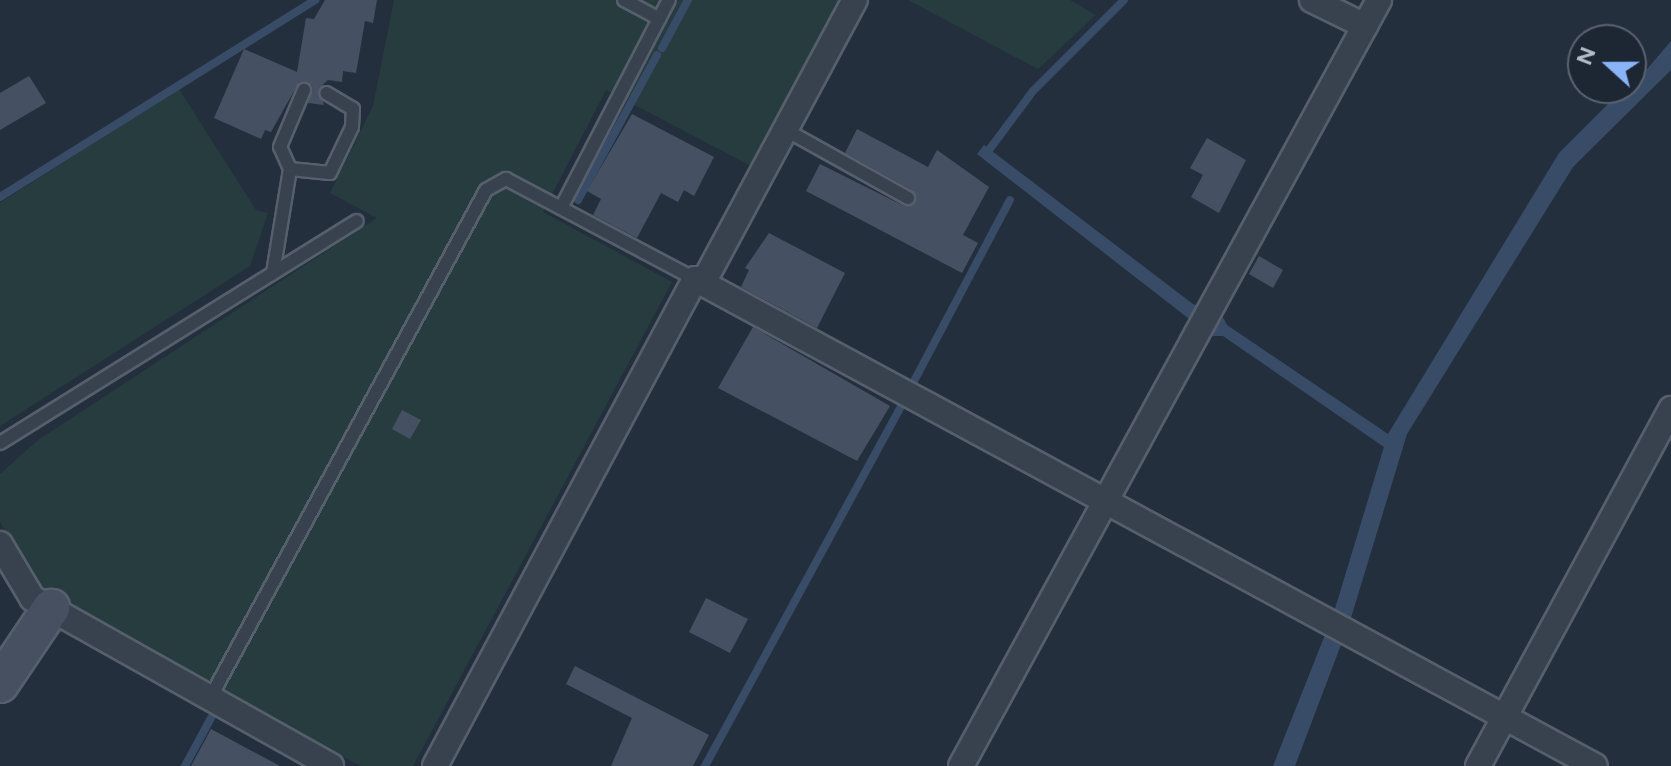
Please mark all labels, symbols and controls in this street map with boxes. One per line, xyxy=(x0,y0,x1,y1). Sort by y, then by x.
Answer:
north arrow xyxy=(1567,24,1647,104)
text: N xyxy=(1570,43,1602,69)

